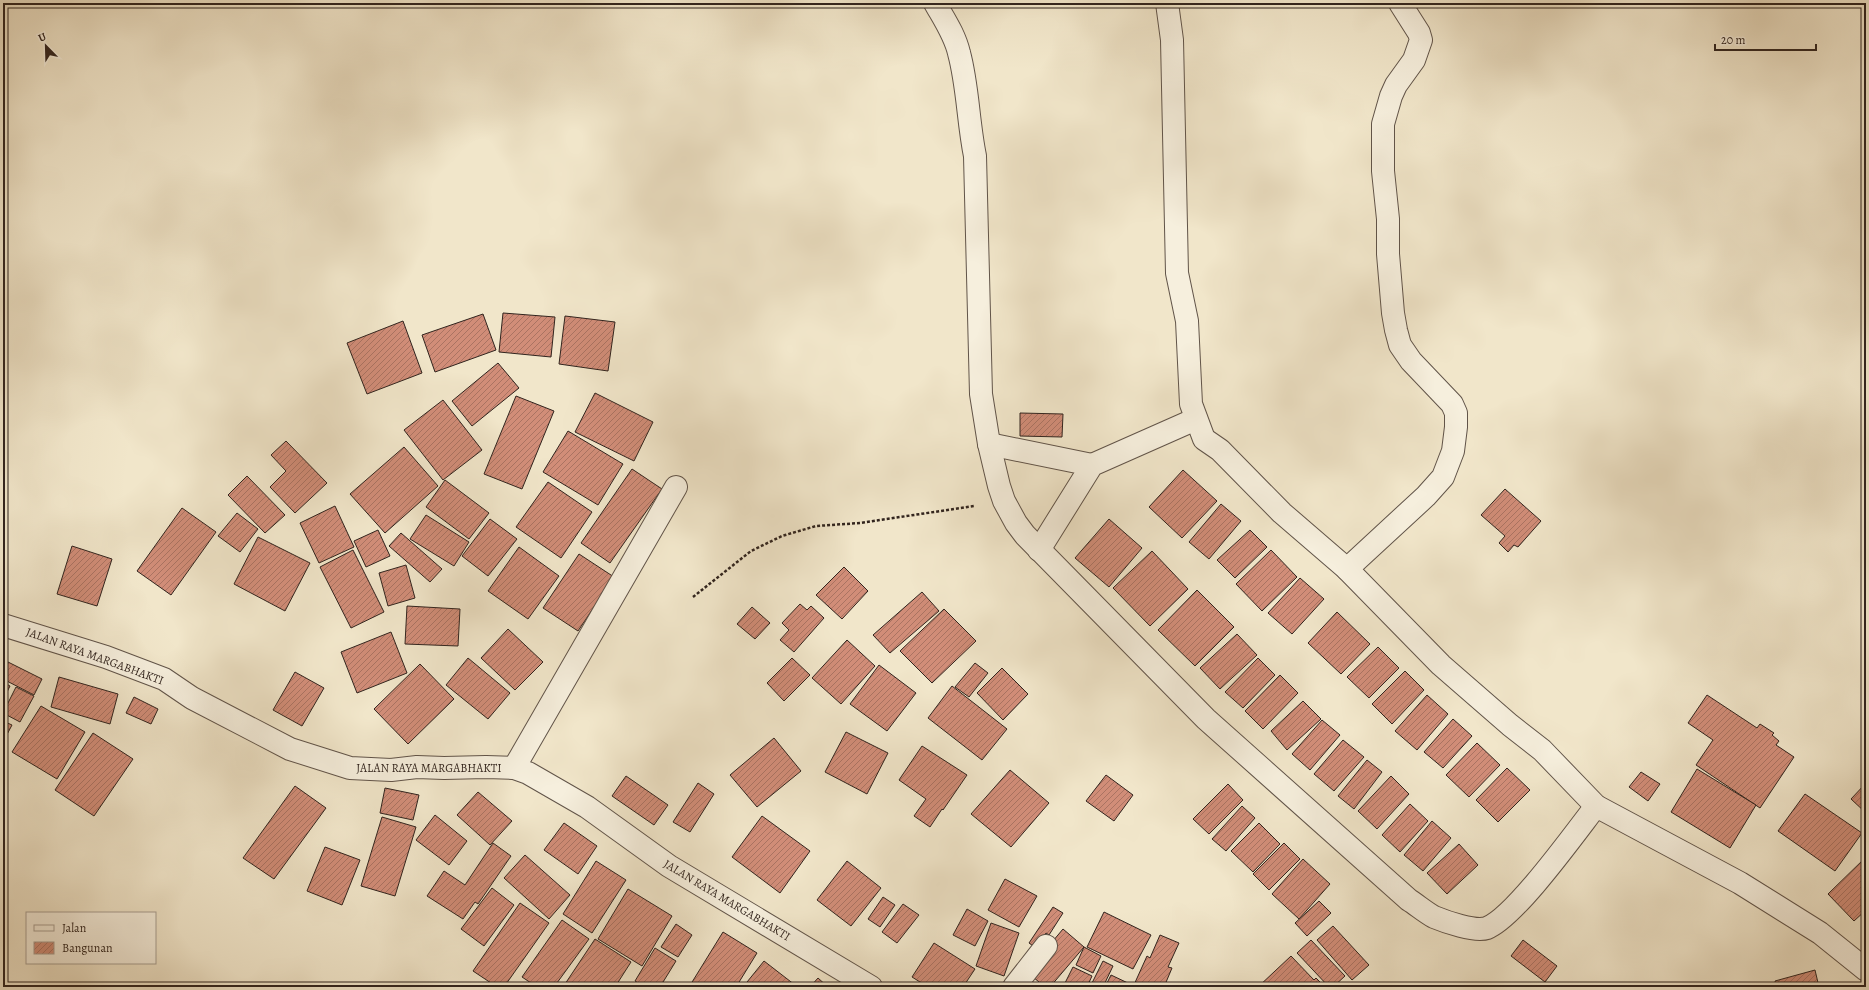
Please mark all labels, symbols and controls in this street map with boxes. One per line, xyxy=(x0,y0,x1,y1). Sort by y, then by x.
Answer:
north arrow xyxy=(26,26,66,66)
scale bar xyxy=(1715,26,1816,52)
text: U xyxy=(36,29,49,46)
text: 20 m xyxy=(1721,32,1745,48)
street label: JALAN RAYA MARGABHAKTI xyxy=(24,624,166,688)
street label: JALAN RAYA MARGABHAKTI xyxy=(356,760,502,776)
street label: JALAN RAYA MARGABHAKTI xyxy=(661,856,793,944)
legend xyxy=(26,912,156,964)
text: Jalan xyxy=(62,920,87,936)
text: Bangunan xyxy=(62,940,113,956)

